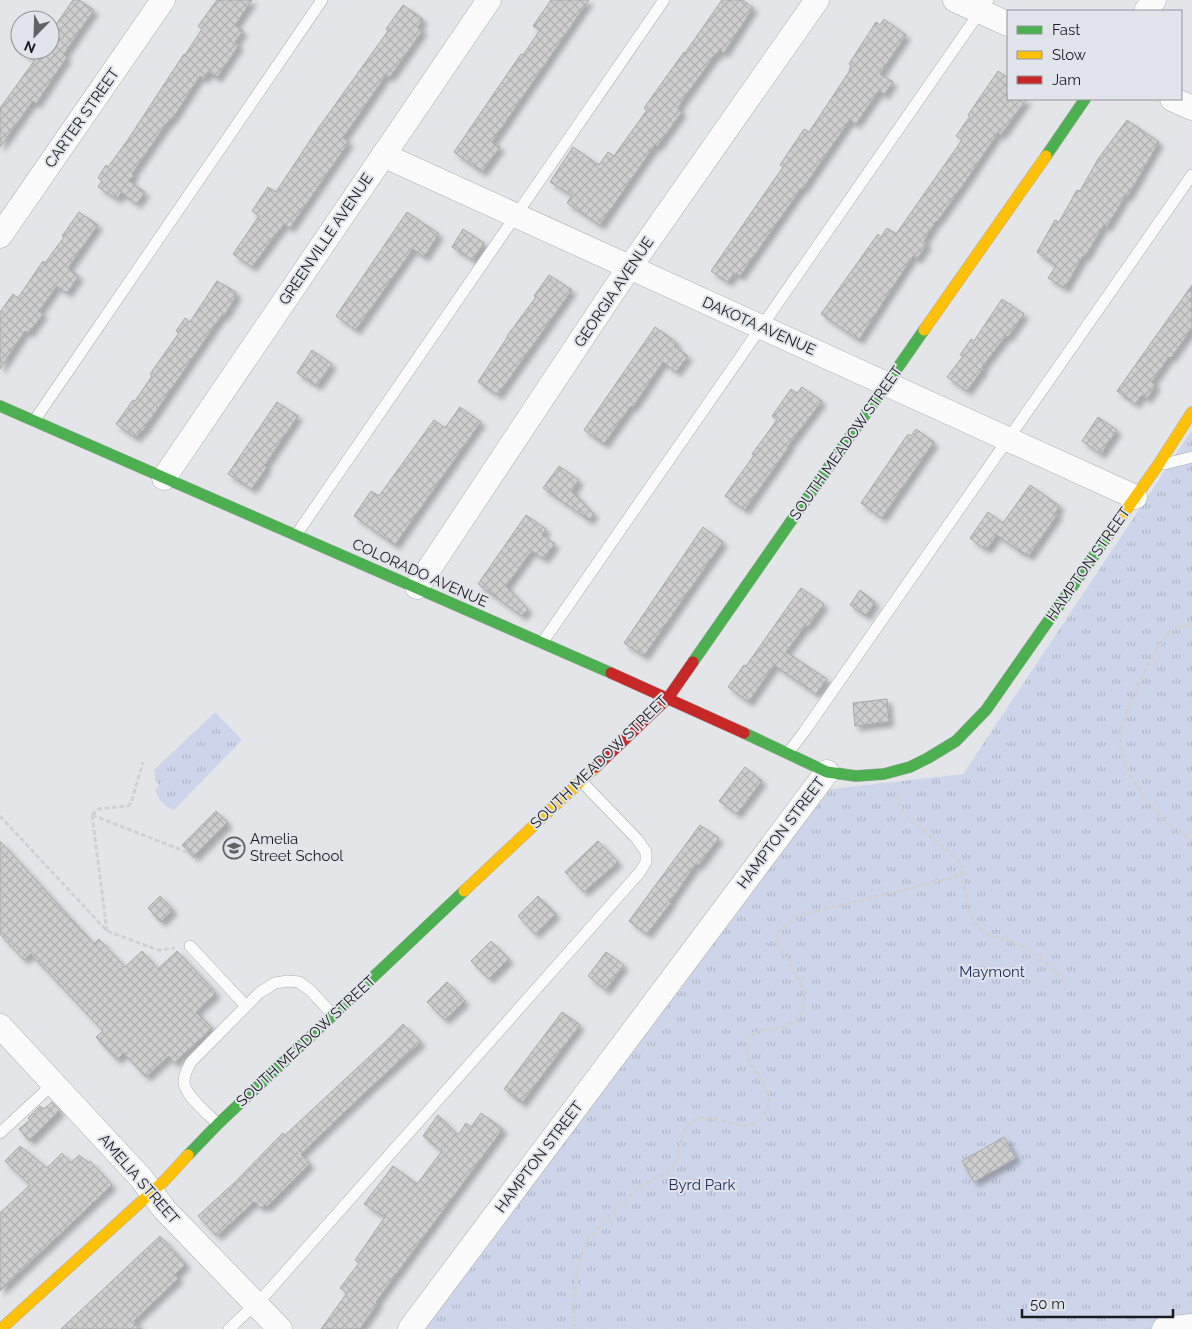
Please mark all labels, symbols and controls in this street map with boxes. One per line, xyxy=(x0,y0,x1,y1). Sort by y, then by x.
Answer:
north arrow xyxy=(10,10,60,60)
legend xyxy=(1007,10,1182,100)
text: Fast xyxy=(1052,21,1080,39)
text: N xyxy=(22,38,38,56)
text: Slow xyxy=(1052,46,1086,64)
street label: CARTER STREET xyxy=(41,65,123,171)
text: Jam xyxy=(1052,71,1081,89)
street label: GREENVILLE AVENUE xyxy=(275,170,377,308)
street label: GEORGIA AVENUE xyxy=(571,234,657,350)
street label: DAKOTA AVENUE xyxy=(700,293,818,359)
street label: SOUTH MEADOW STREET xyxy=(786,362,906,524)
street label: HAMPTON STREET xyxy=(1042,504,1134,624)
street label: COLORADO AVENUE xyxy=(349,535,491,611)
street label: SOUTH MEADOW STREET xyxy=(526,692,672,832)
street label: HAMPTON STREET xyxy=(733,774,829,892)
place label: Amelia Street School xyxy=(250,830,344,865)
school or university icon: Amelia Street School xyxy=(222,836,246,860)
park label: Maymont xyxy=(959,963,1025,981)
street label: SOUTH MEADOW STREET xyxy=(233,972,379,1110)
street label: HAMPTON STREET xyxy=(491,1098,587,1216)
street label: AMELIA STREET xyxy=(95,1130,183,1228)
park label: Byrd Park xyxy=(669,1176,735,1194)
scale bar xyxy=(1022,1286,1173,1318)
text: 50 m xyxy=(1030,1295,1065,1313)

